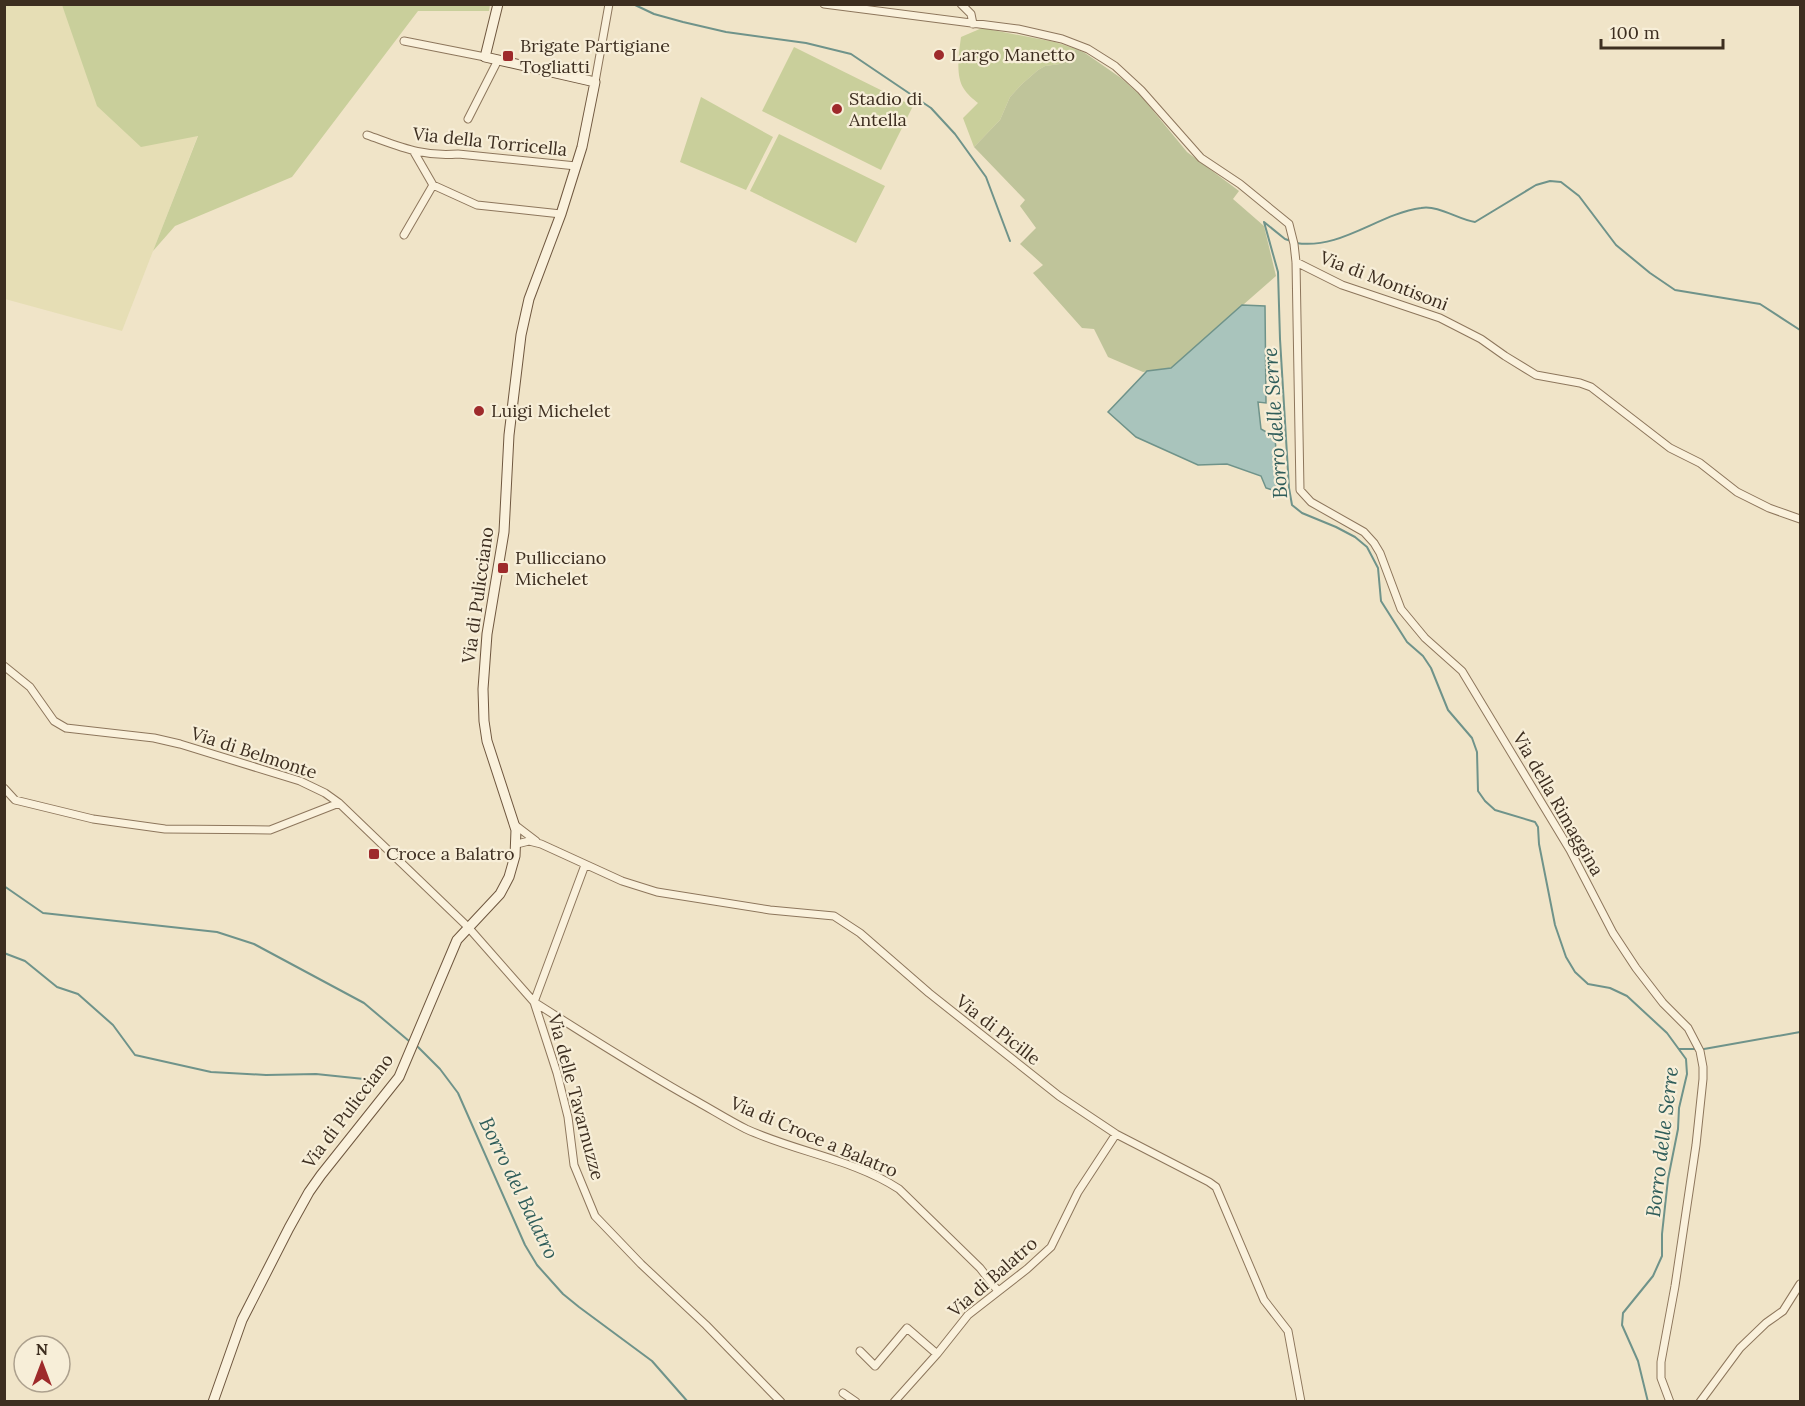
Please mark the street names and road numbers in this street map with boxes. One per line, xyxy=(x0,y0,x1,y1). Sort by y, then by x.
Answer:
street label: Via della Torricella xyxy=(411,122,568,161)
street label: Via di Montisoni xyxy=(1316,245,1452,316)
street label: Via di Pulicciano xyxy=(456,525,498,666)
street label: Via di Belmonte xyxy=(187,721,320,784)
street label: Via della Rimaggina xyxy=(1507,727,1609,880)
street label: Via di Picille xyxy=(951,989,1045,1070)
street label: Via delle Tavarnuzze xyxy=(543,1010,610,1183)
street label: Via di Pulicciano xyxy=(296,1049,398,1173)
street label: Via di Croce a Balatro xyxy=(726,1090,901,1182)
street label: Via di Balatro xyxy=(943,1232,1042,1322)

